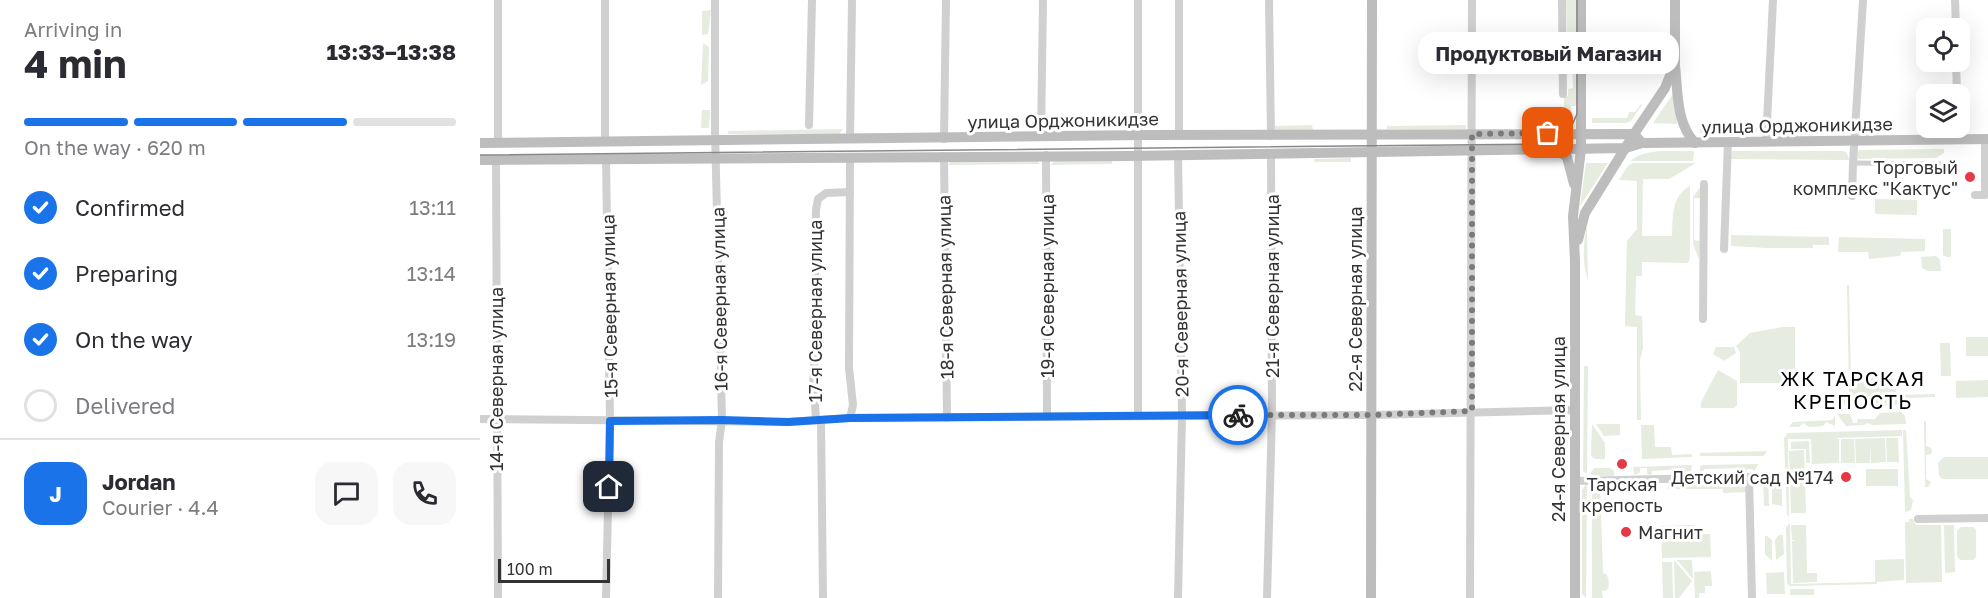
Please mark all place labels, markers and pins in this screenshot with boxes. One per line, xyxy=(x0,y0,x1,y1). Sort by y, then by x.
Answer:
callout: Продуктовый Магазин xyxy=(1418,31,1678,73)
pin xyxy=(1522,107,1573,158)
place label: Торговый комплекс "Кактус" xyxy=(1793,156,1958,199)
marker: Торговый комплекс "Кактус" xyxy=(1963,170,1977,184)
marker: Тарская крепость xyxy=(1615,457,1629,471)
pin xyxy=(583,461,634,512)
place label: Детский сад №174 xyxy=(1671,466,1834,488)
marker: Детский сад №174 xyxy=(1839,470,1853,484)
place label: Тарская крепость xyxy=(1581,473,1663,516)
place label: Магнит xyxy=(1638,521,1703,543)
marker: Магнит xyxy=(1619,525,1633,539)

